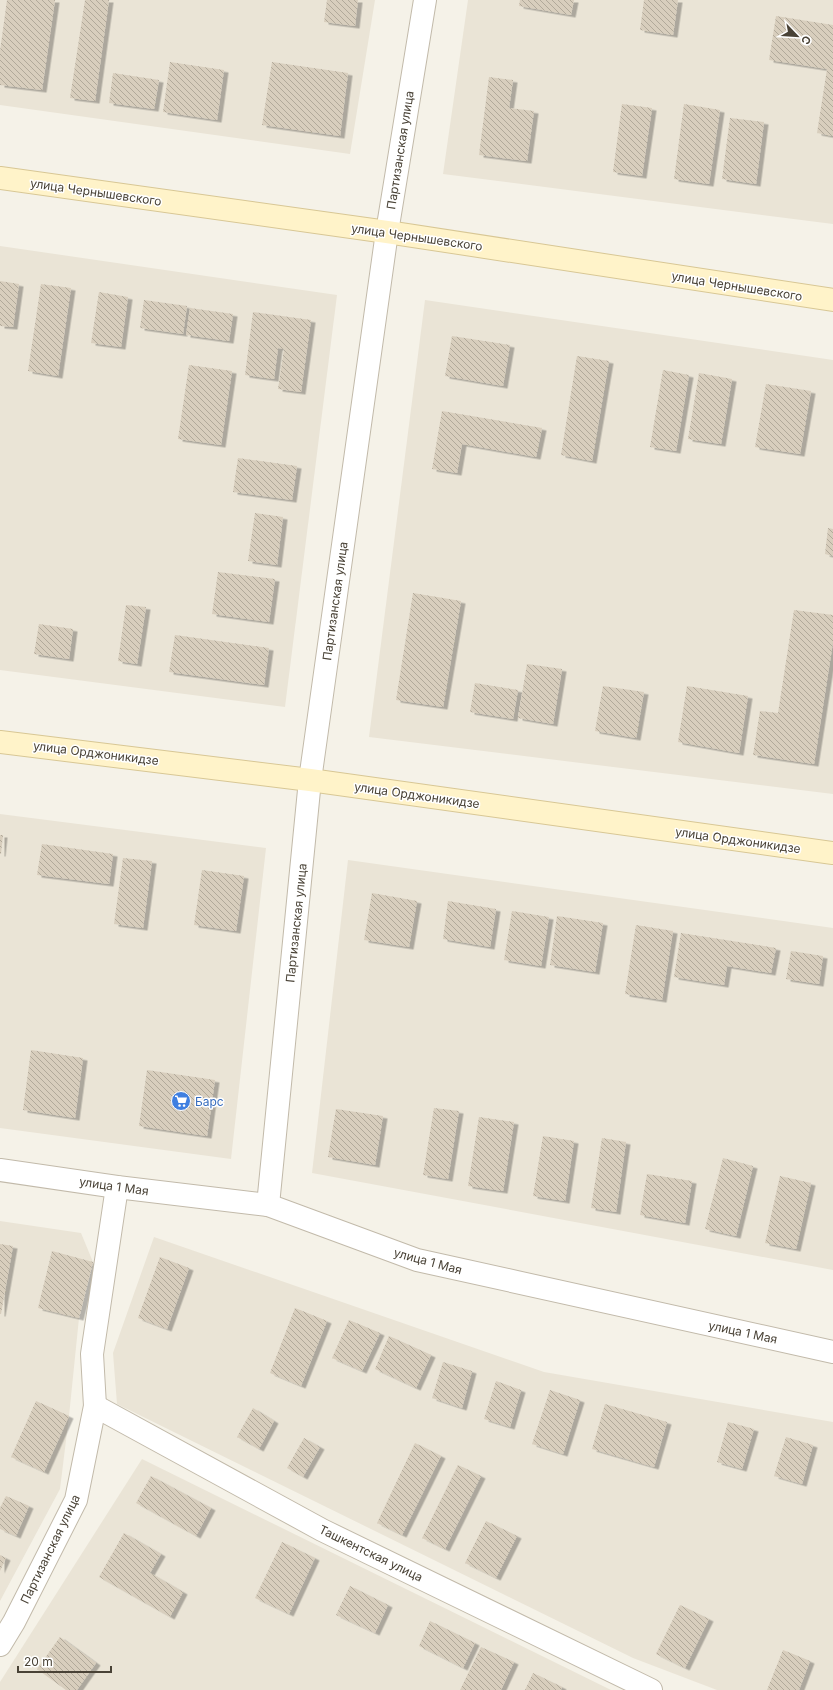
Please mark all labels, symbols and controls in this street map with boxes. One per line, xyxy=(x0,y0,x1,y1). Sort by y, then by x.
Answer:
north arrow xyxy=(777,16,817,56)
text: С xyxy=(798,34,814,47)
street label: Партизанская улица xyxy=(383,90,417,210)
street label: улица Чернышевского xyxy=(29,175,163,209)
street label: улица Чернышевского xyxy=(350,220,484,254)
street label: улица Чернышевского xyxy=(670,268,804,304)
street label: Партизанская улица xyxy=(319,541,351,661)
street label: улица Орджоникидзе xyxy=(32,738,160,768)
street label: улица Орджоникидзе xyxy=(353,779,481,811)
street label: улица Орджоникидзе xyxy=(674,824,802,856)
street label: Партизанская улица xyxy=(282,863,310,983)
supermarket icon: Барс xyxy=(170,1090,192,1112)
place label: Барс xyxy=(195,1094,224,1109)
street label: улица 1 Мая xyxy=(78,1174,150,1198)
street label: улица 1 Мая xyxy=(392,1245,464,1277)
street label: улица 1 Мая xyxy=(707,1317,779,1347)
street label: Партизанская улица xyxy=(17,1492,83,1606)
street label: Ташкентская улица xyxy=(317,1521,425,1585)
scale bar xyxy=(18,1648,111,1674)
text: 20 m xyxy=(24,1654,53,1669)

